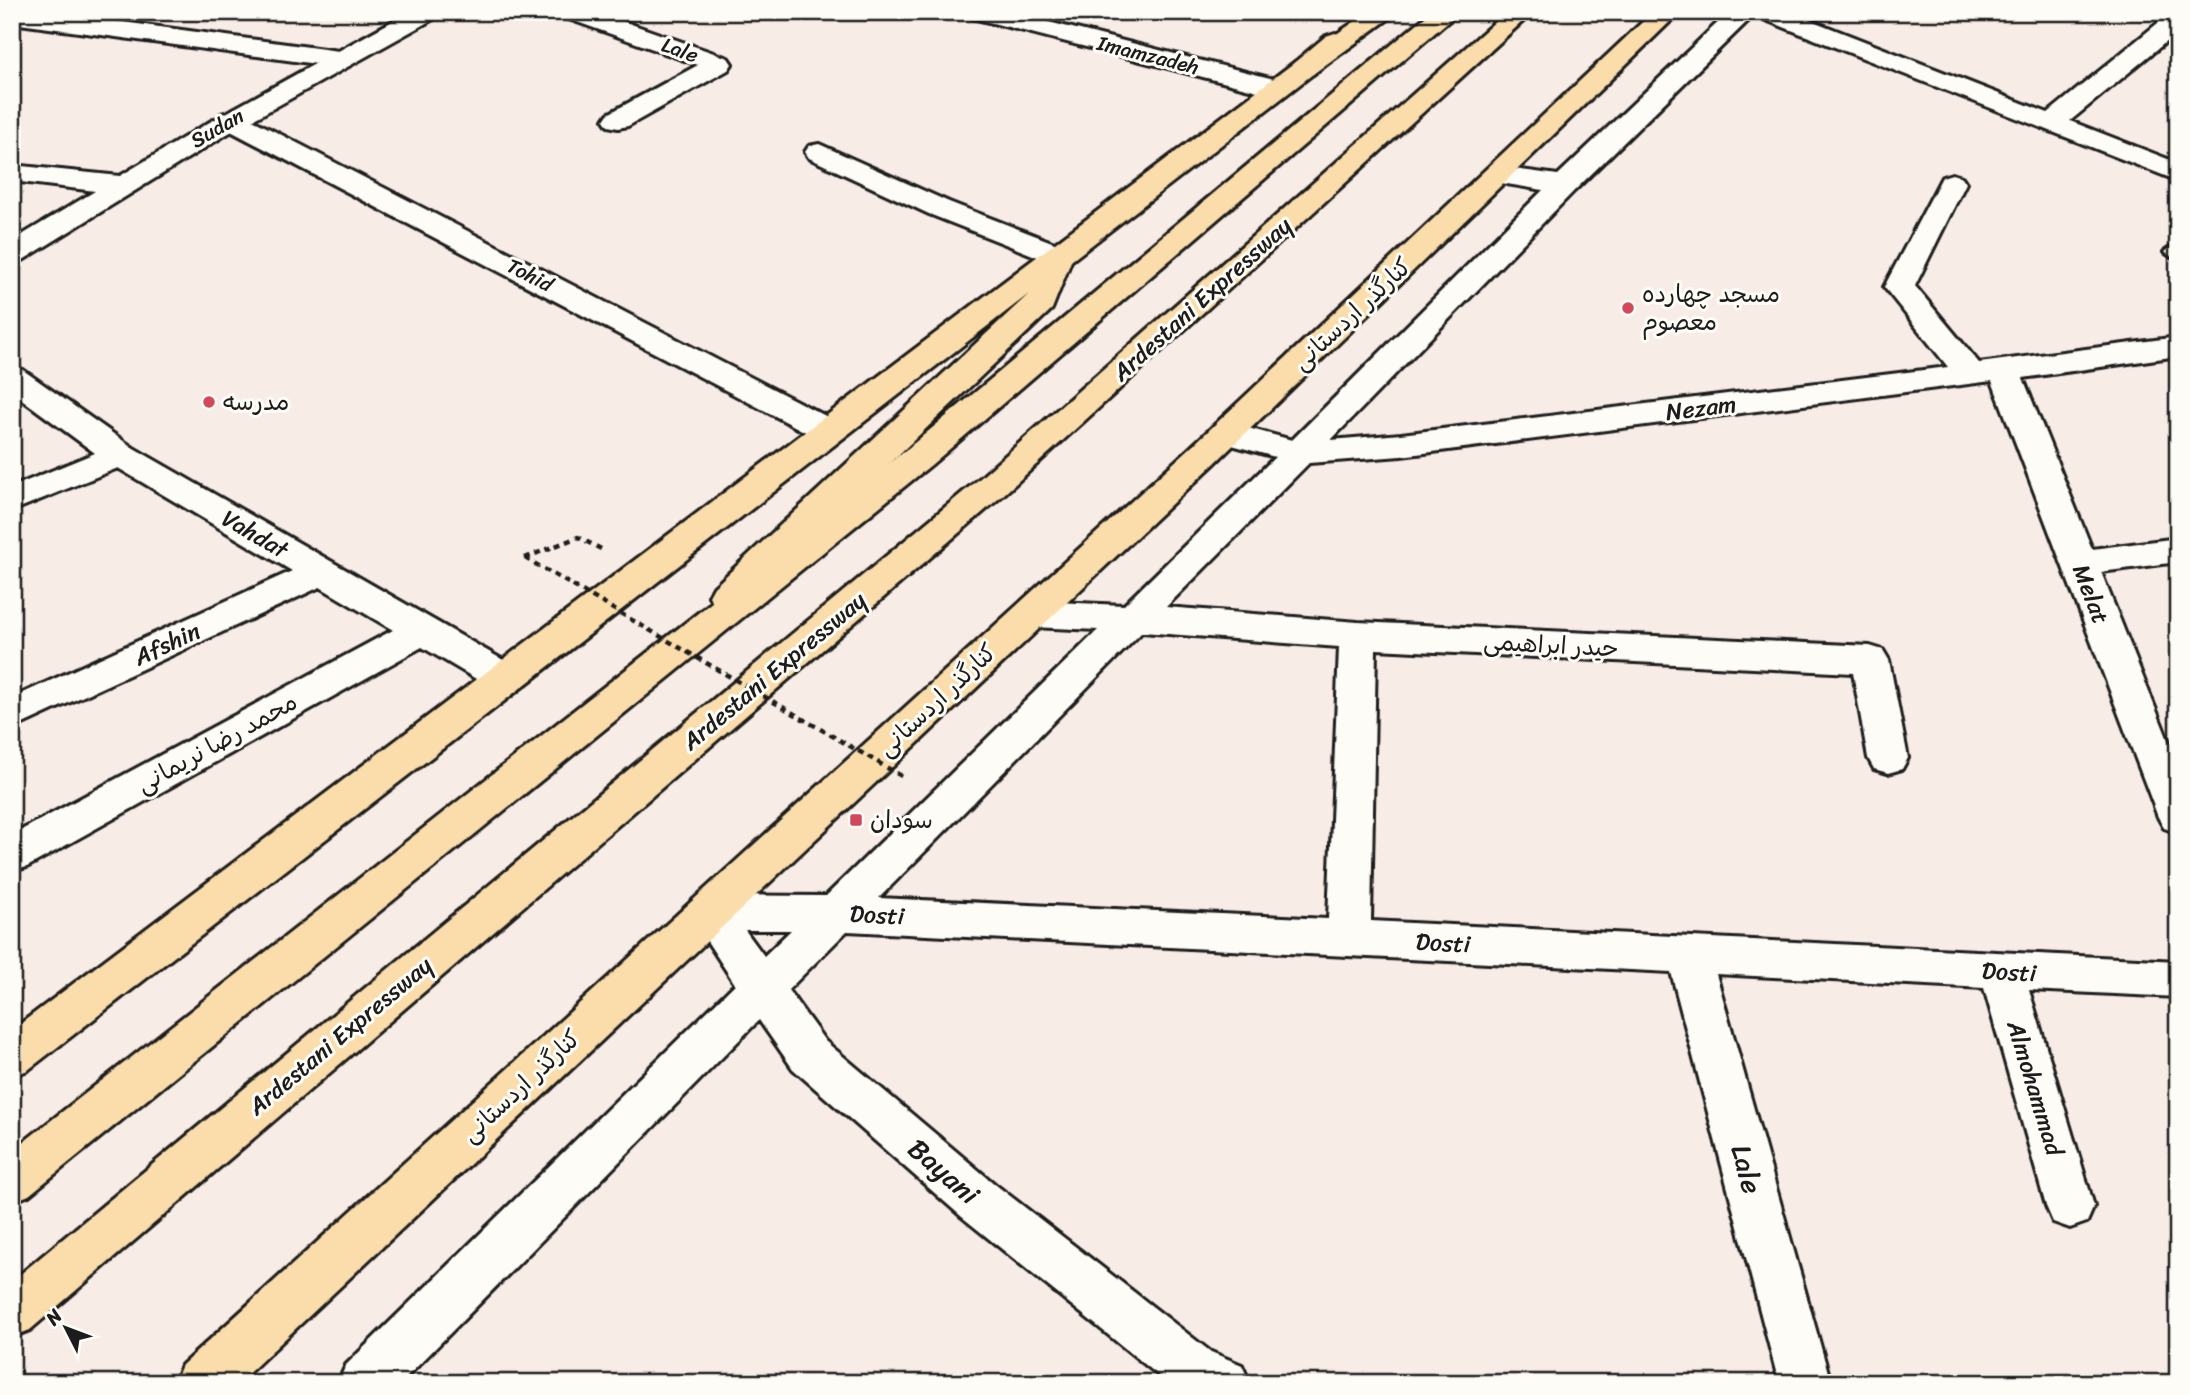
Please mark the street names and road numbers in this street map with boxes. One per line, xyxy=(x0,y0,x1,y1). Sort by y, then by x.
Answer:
street label: Imamzadeh xyxy=(1092,24,1203,86)
street label: Lale xyxy=(656,26,704,74)
street label: Sudan xyxy=(183,97,251,159)
street label: Ardestani Expressway xyxy=(1101,206,1302,393)
street label: Tohid xyxy=(500,247,562,304)
street label: کنارگذر اردستانی xyxy=(1282,247,1422,381)
street label: Nezam xyxy=(1663,383,1739,433)
street label: Vahdat xyxy=(214,498,298,571)
street label: Melat xyxy=(2060,558,2122,630)
street label: Ardestani Expressway xyxy=(671,580,877,762)
street label: Afshin xyxy=(126,610,207,678)
street label: حیدر ابراهیمی xyxy=(1482,620,1620,670)
street label: کنارگذر اردستانی xyxy=(867,633,1007,767)
street label: محمد رضا نریمانی xyxy=(128,681,306,805)
street label: Dosti xyxy=(849,893,907,937)
street label: Dosti xyxy=(1415,921,1473,965)
street label: Ardestani Expressway xyxy=(237,945,443,1127)
street label: Dosti xyxy=(1981,950,2039,994)
street label: Almohammad xyxy=(1994,1014,2076,1162)
street label: کنارگذر اردستانی xyxy=(451,1019,591,1153)
street label: Bayani xyxy=(896,1126,992,1218)
street label: Lale xyxy=(1716,1139,1777,1199)

